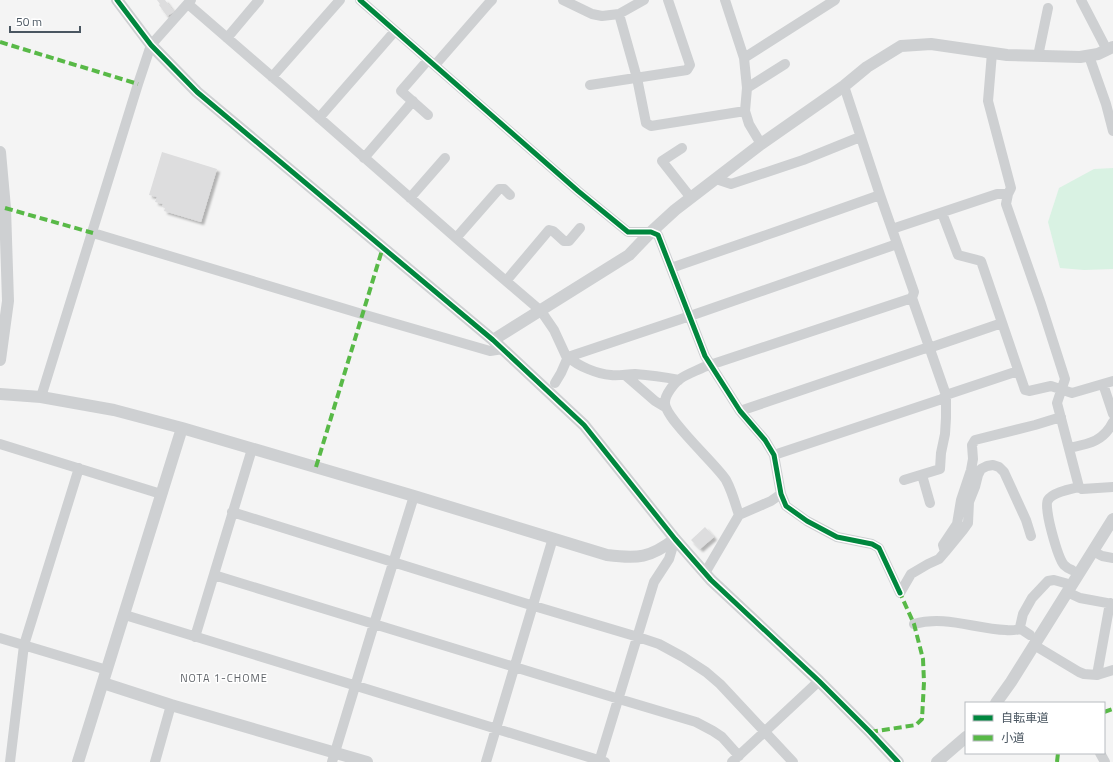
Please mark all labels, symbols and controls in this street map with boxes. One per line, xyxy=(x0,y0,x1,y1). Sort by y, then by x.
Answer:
scale bar xyxy=(10,8,80,34)
text: 50 m xyxy=(16,12,42,31)
district label: NOTA 1-CHOME xyxy=(180,670,268,686)
legend xyxy=(965,702,1105,754)
text: 自転車道 xyxy=(1001,708,1049,727)
text: 小道 xyxy=(1001,728,1025,747)

